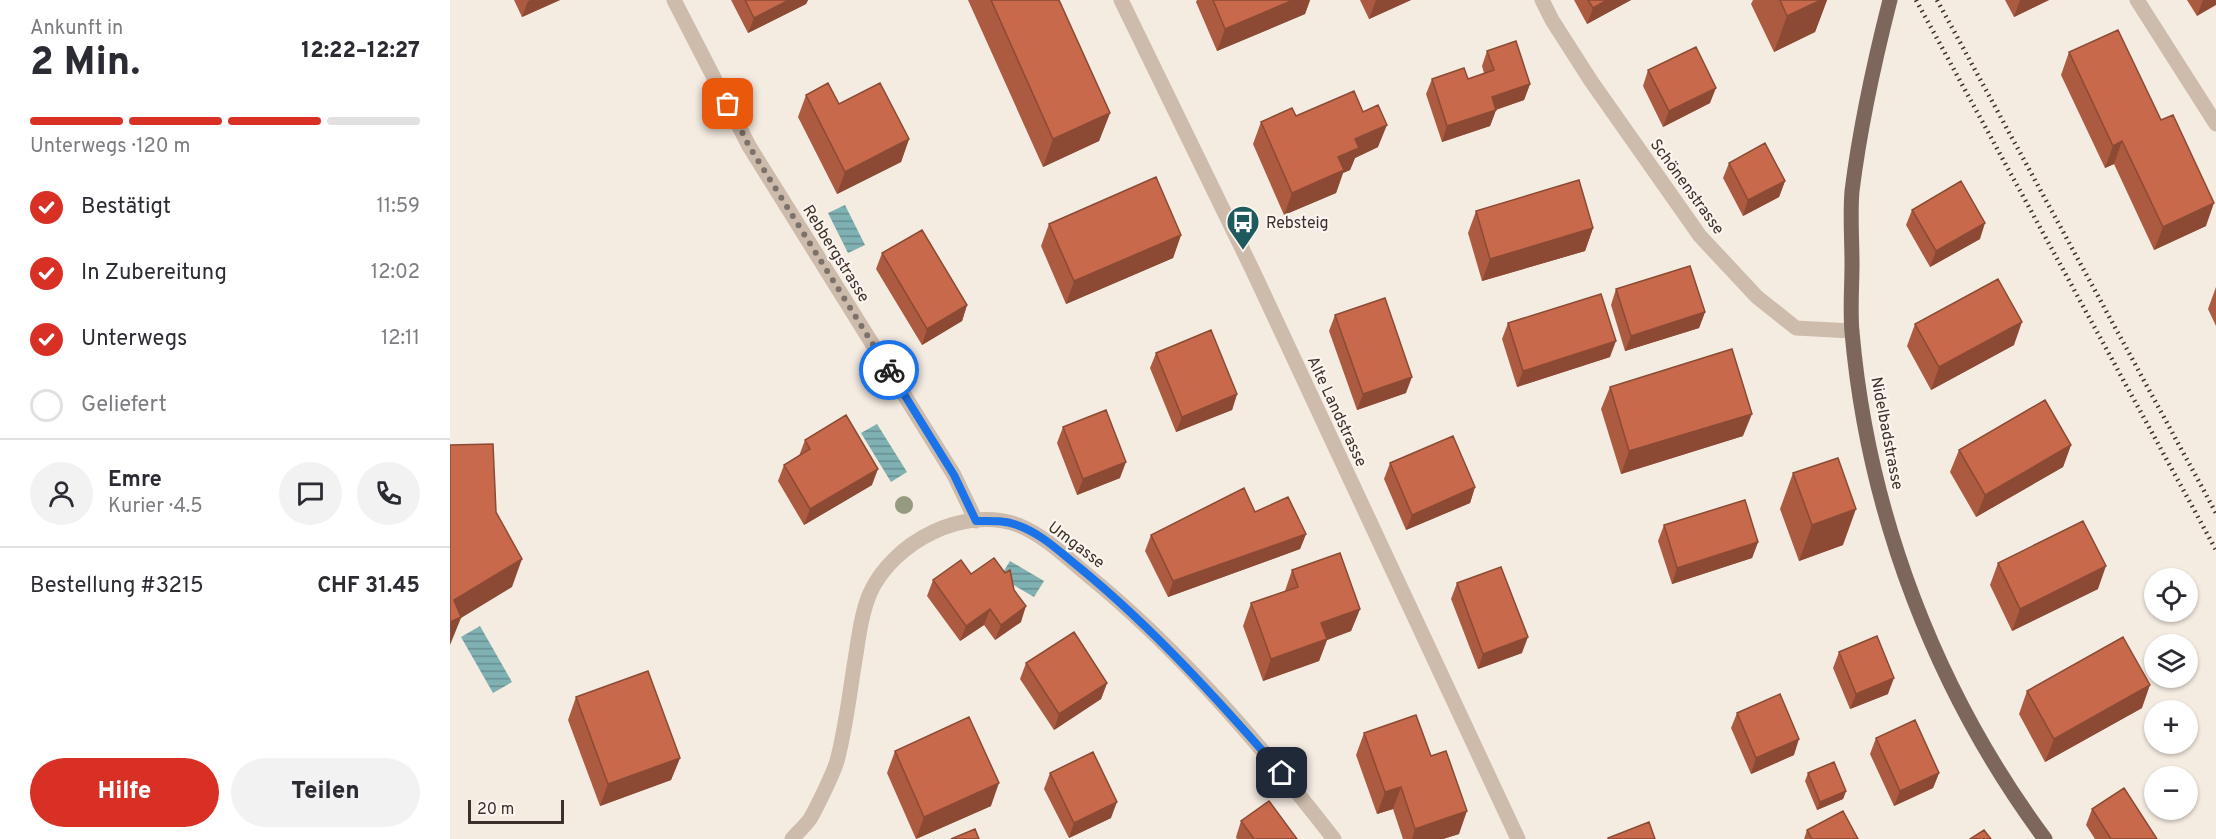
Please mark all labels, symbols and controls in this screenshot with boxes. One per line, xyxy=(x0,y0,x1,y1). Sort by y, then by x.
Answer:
text: Ankunft in xyxy=(30,16,123,42)
text: 12:22–12:27 xyxy=(301,38,420,65)
text: 2 Min. xyxy=(30,40,140,89)
pin xyxy=(702,78,753,129)
icon: bag xyxy=(711,87,744,120)
text: Unterwegs · 120 m xyxy=(30,134,190,160)
street label: Schönenstrasse xyxy=(1645,135,1728,239)
icon: check xyxy=(30,191,63,224)
text: Bestätigt xyxy=(81,194,171,221)
text: 11:59 xyxy=(376,194,420,220)
street label: Rebbergstrasse xyxy=(797,202,873,307)
bus stop icon: Rebsteig xyxy=(1225,204,1261,251)
place label: Rebsteig xyxy=(1266,214,1329,234)
icon: check xyxy=(30,257,63,290)
text: In Zubereitung xyxy=(81,260,227,287)
text: 12:02 xyxy=(371,260,420,286)
icon: check xyxy=(30,323,63,356)
text: Unterwegs xyxy=(81,326,187,353)
text: 12:11 xyxy=(381,326,420,352)
courier xyxy=(859,340,919,400)
street label: Alte Landstrasse xyxy=(1302,353,1371,470)
icon: bike xyxy=(873,354,906,387)
street label: Nidelbadstrasse xyxy=(1865,375,1907,492)
text: Geliefert xyxy=(81,392,167,419)
button: person xyxy=(30,462,93,525)
button: chat xyxy=(279,462,342,525)
button: phone xyxy=(357,462,420,525)
text: Emre xyxy=(108,467,162,494)
text: Kurier · 4.5 xyxy=(108,494,203,520)
street label: Umgasse xyxy=(1043,518,1108,573)
map controls xyxy=(2144,568,2198,820)
button: locate xyxy=(2144,568,2198,622)
text: Bestellung #3215 xyxy=(30,573,204,600)
text: CHF 31.45 xyxy=(317,573,420,600)
button: layers xyxy=(2144,634,2198,688)
button: + xyxy=(2144,700,2198,754)
pin xyxy=(1256,747,1307,798)
icon: home xyxy=(1265,756,1298,789)
button: Hilfe xyxy=(30,758,219,827)
button: Teilen xyxy=(231,758,420,827)
button: − xyxy=(2144,766,2198,820)
scale bar xyxy=(468,797,564,824)
text: 20 m xyxy=(477,800,514,820)

